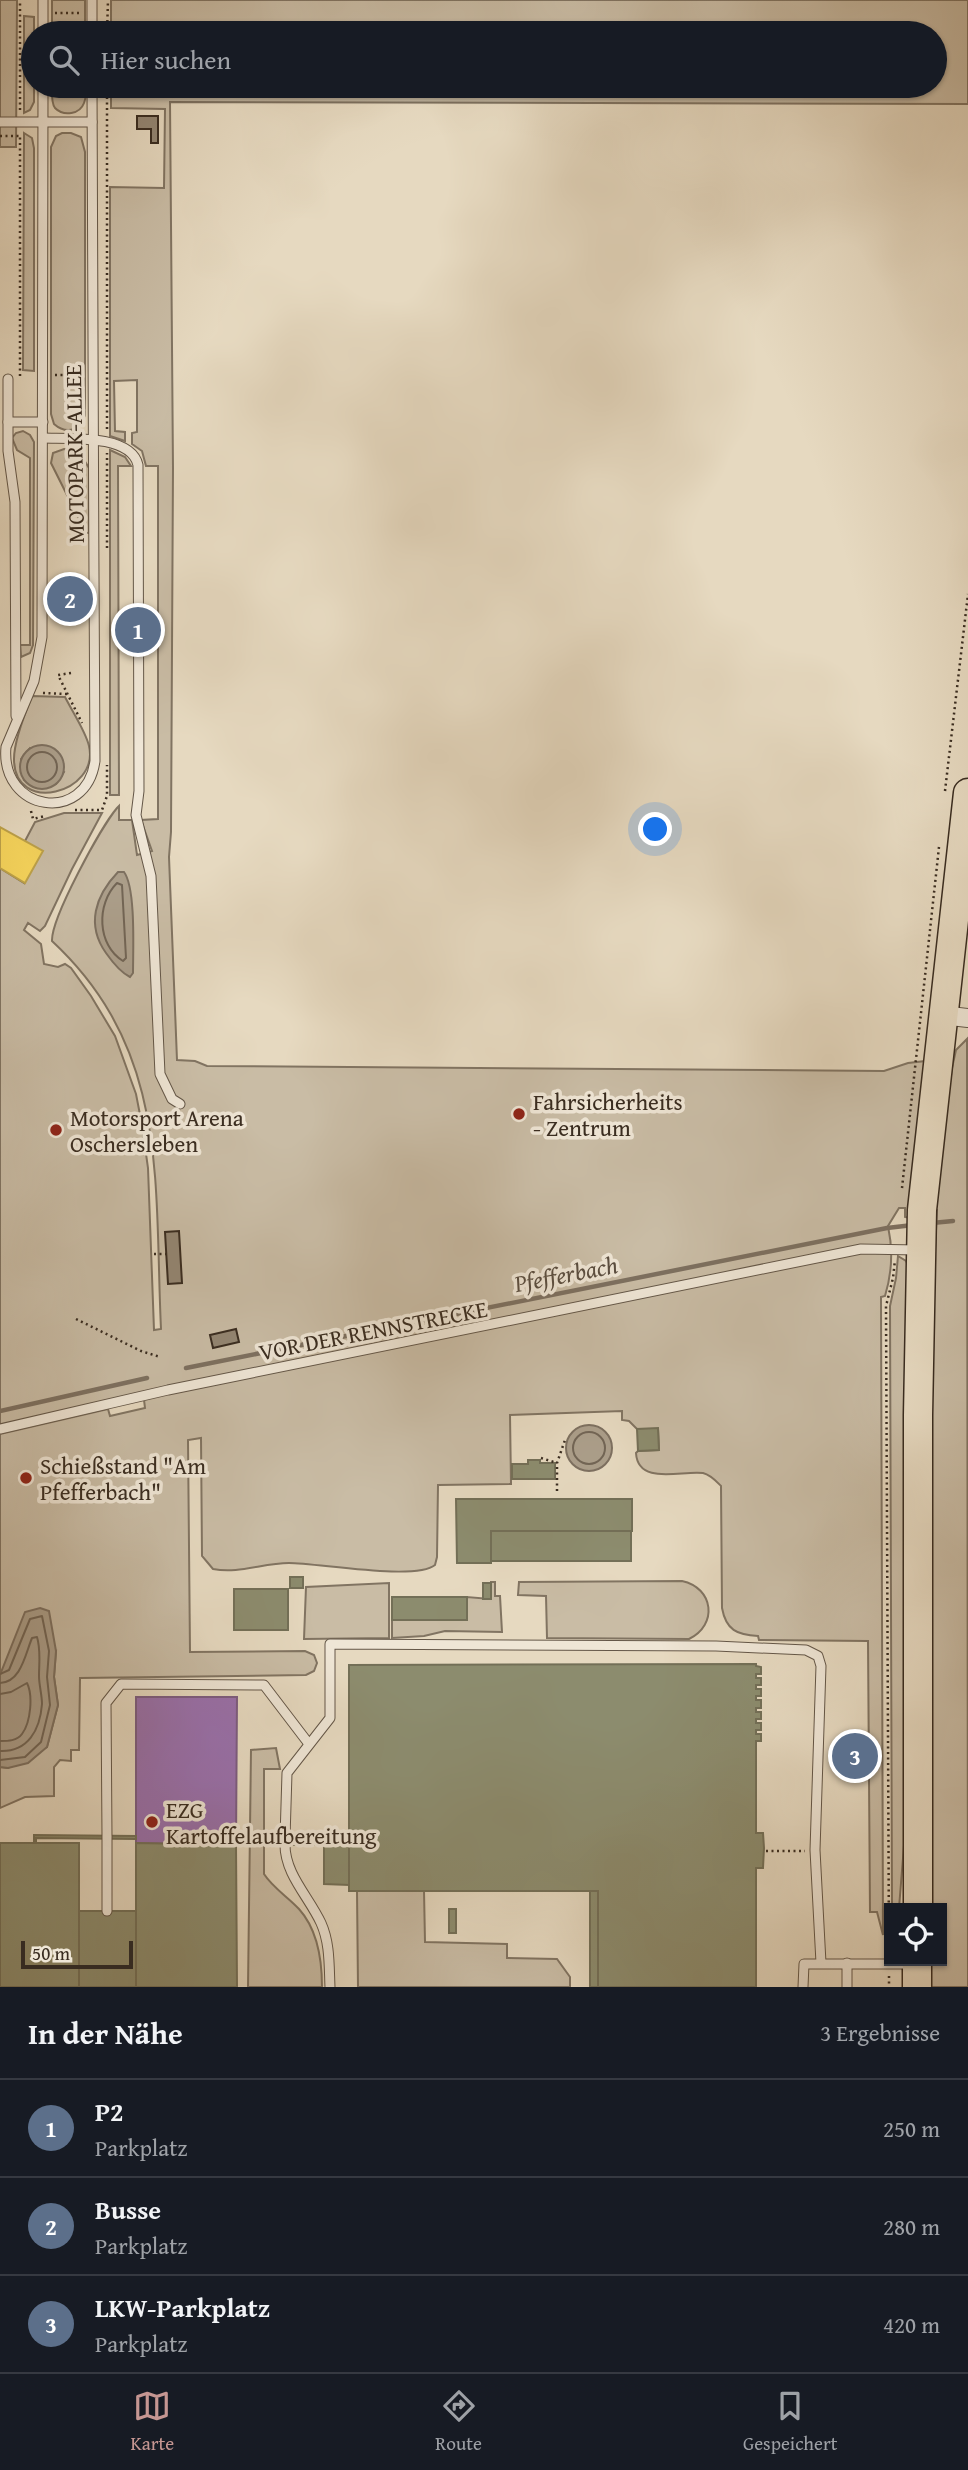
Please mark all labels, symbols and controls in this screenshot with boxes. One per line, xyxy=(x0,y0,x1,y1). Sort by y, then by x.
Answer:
search box xyxy=(21,21,947,98)
text: Hier suchen xyxy=(101,40,231,79)
icon: search xyxy=(45,41,83,79)
street label: MOTOPARK-ALLEE xyxy=(56,364,92,544)
pin: 2 xyxy=(47,573,93,625)
pin: 1 xyxy=(115,604,161,656)
your location xyxy=(638,812,672,846)
place label: Fahrsicherheits - Zentrum xyxy=(533,1085,683,1144)
place label: Motorsport Arena Oschersleben xyxy=(70,1101,244,1160)
marker: Fahrsicherheits - Zentrum xyxy=(511,1106,527,1122)
marker: Motorsport Arena Oschersleben xyxy=(48,1122,64,1138)
water label: Pfefferbach xyxy=(510,1247,621,1301)
street label: VOR DER RENNSTRECKE xyxy=(256,1292,490,1368)
place label: Schießstand "Am Pfefferbach" xyxy=(40,1449,206,1508)
marker: Schießstand "Am Pfefferbach" xyxy=(18,1470,34,1486)
pin: 3 xyxy=(832,1730,878,1782)
place label: EZG Kartoffelaufbereitung xyxy=(166,1793,377,1852)
marker: EZG Kartoffelaufbereitung xyxy=(144,1814,160,1830)
map controls xyxy=(884,1903,947,1966)
button: locate xyxy=(884,1903,947,1966)
scale bar xyxy=(21,1938,133,1970)
text: 50 m xyxy=(32,1939,70,1967)
text: In der Nähe xyxy=(28,2011,183,2055)
text: 3 Ergebnisse xyxy=(820,2016,940,2049)
text: P2 xyxy=(95,2092,124,2131)
text: 1 xyxy=(45,2112,57,2145)
text: 250 m xyxy=(883,2112,940,2145)
text: Parkplatz xyxy=(95,2131,187,2164)
text: Busse xyxy=(95,2190,161,2229)
text: 2 xyxy=(45,2210,57,2243)
text: 280 m xyxy=(883,2210,940,2243)
text: Parkplatz xyxy=(95,2229,187,2262)
text: LKW-Parkplatz xyxy=(95,2288,270,2327)
text: 3 xyxy=(45,2308,57,2341)
text: 420 m xyxy=(883,2308,940,2341)
text: Parkplatz xyxy=(95,2327,187,2360)
tab: Karte xyxy=(131,2387,174,2457)
tab: Route xyxy=(435,2387,482,2457)
tab: Gespeichert xyxy=(743,2387,837,2457)

